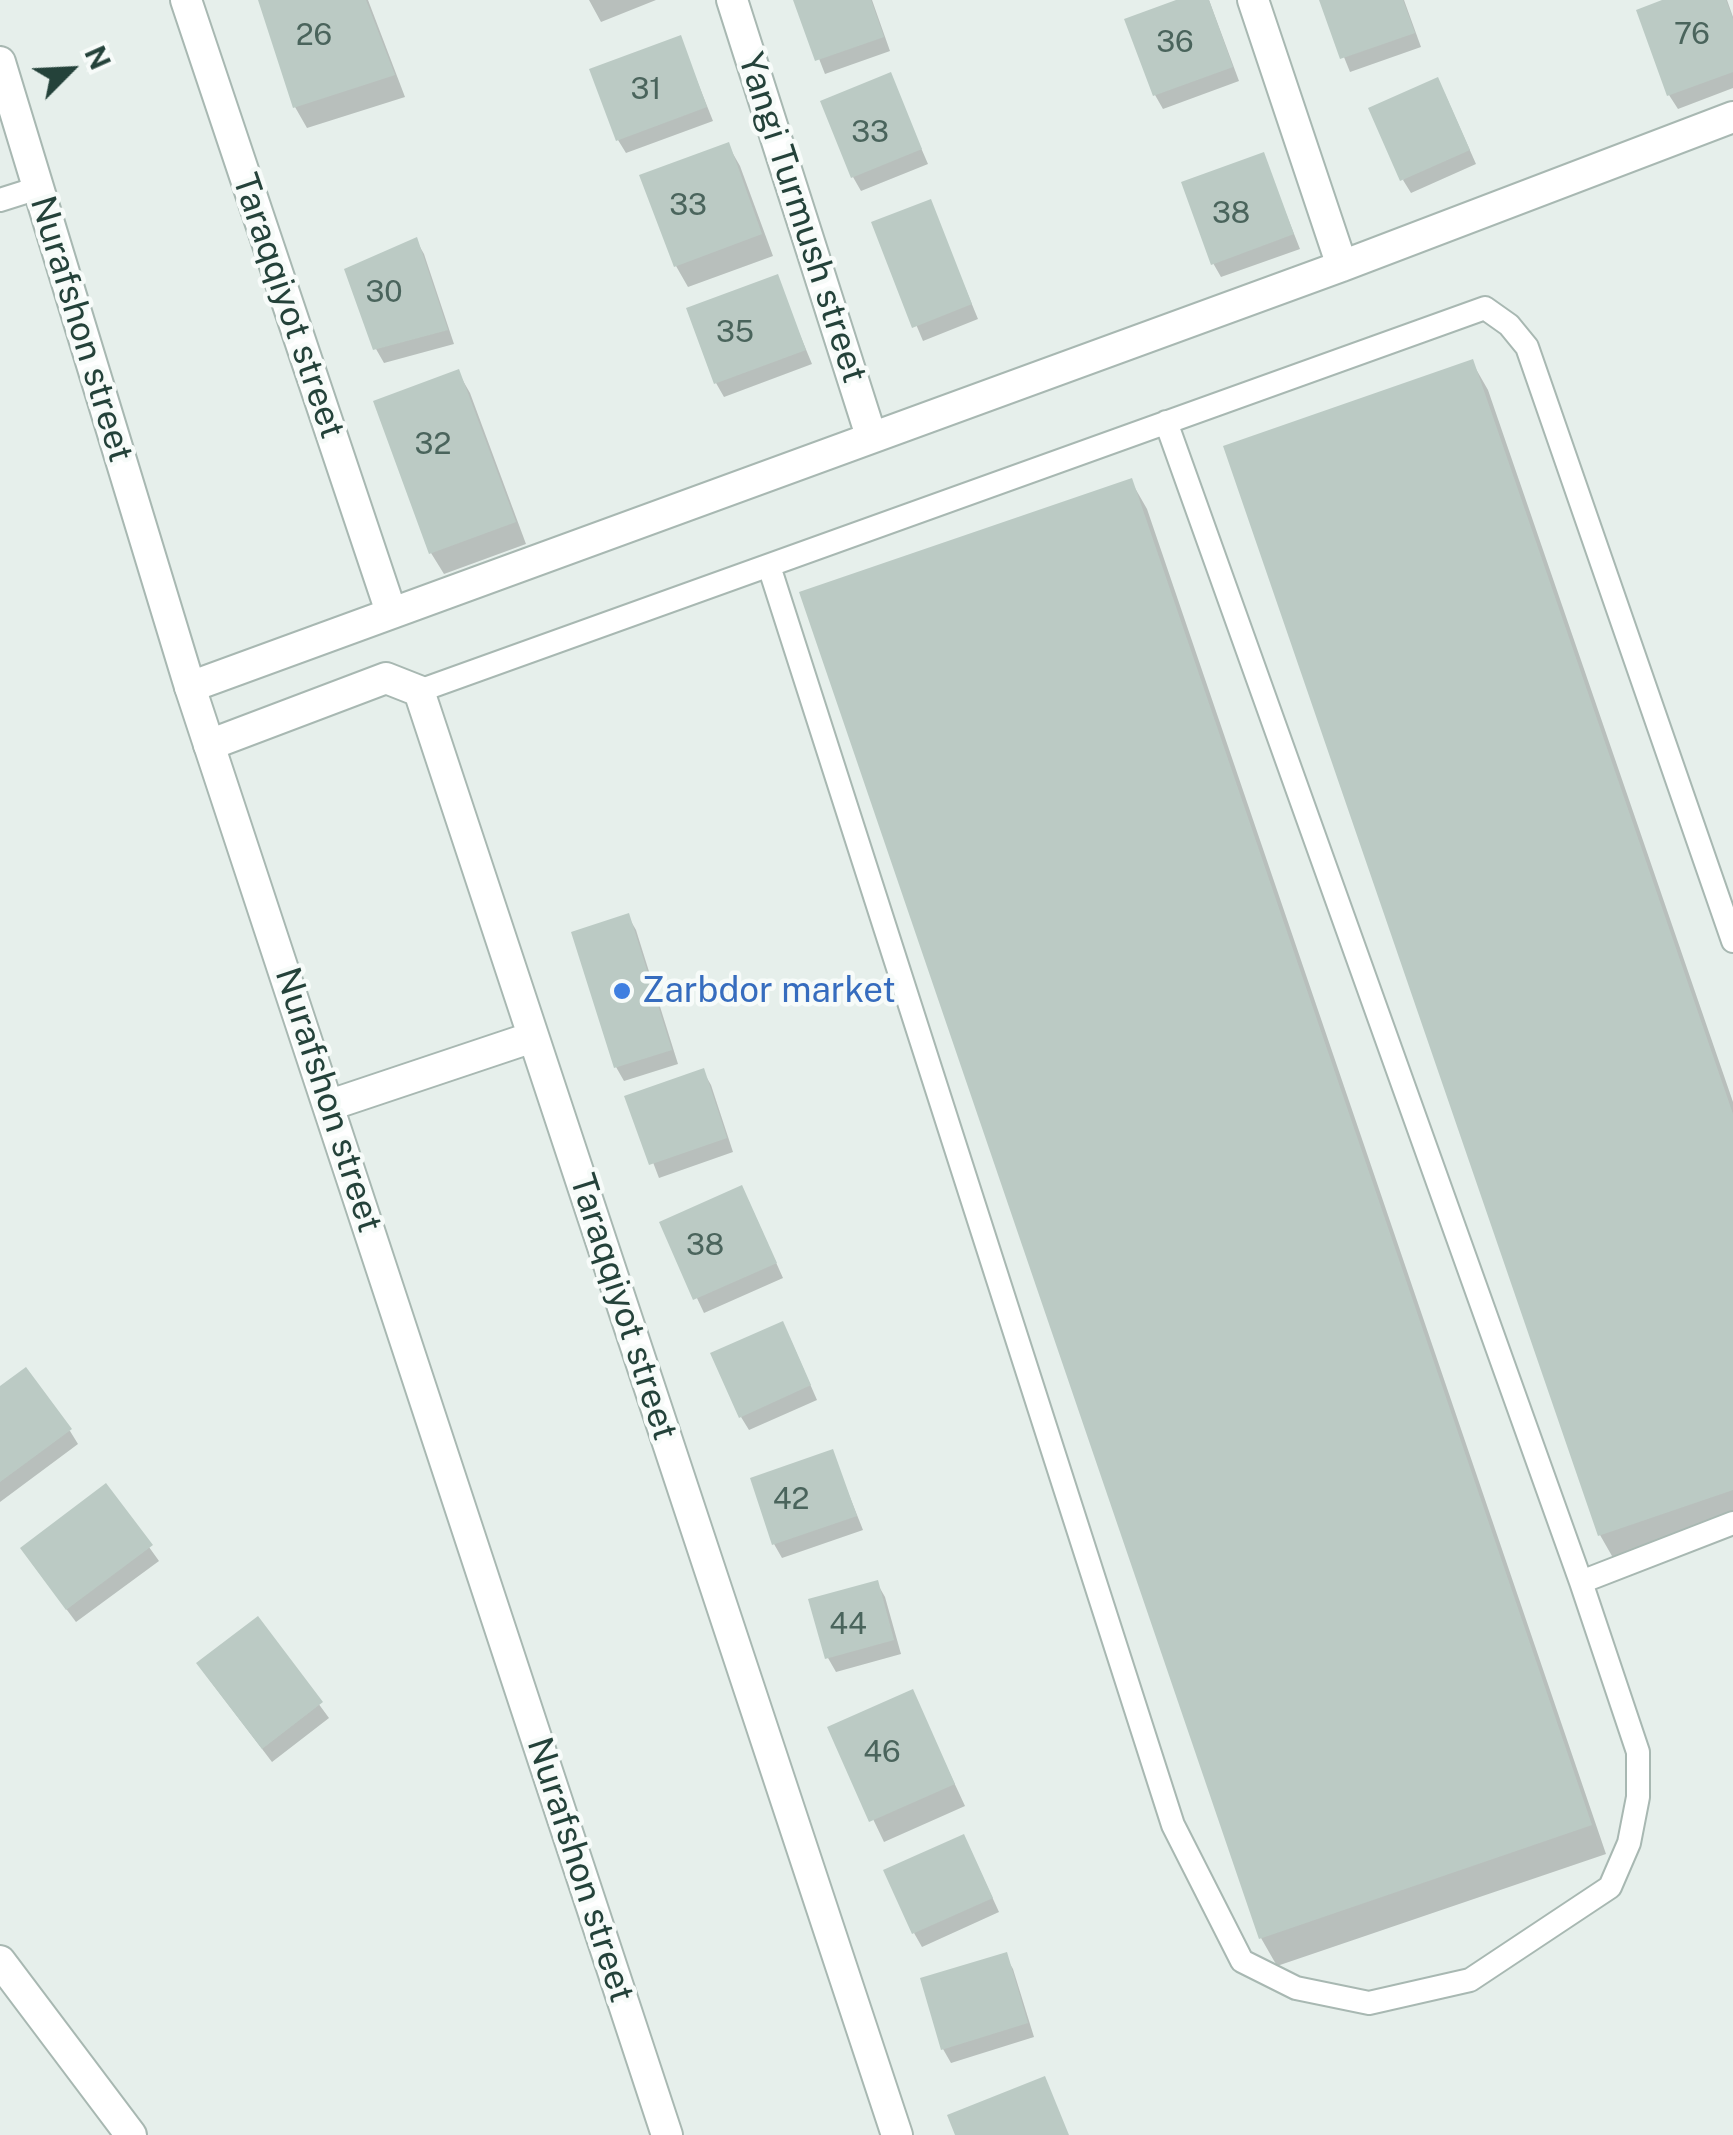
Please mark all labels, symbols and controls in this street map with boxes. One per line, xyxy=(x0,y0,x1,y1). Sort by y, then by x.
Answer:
house number: 76 xyxy=(1674,17,1710,53)
house number: 26 xyxy=(296,18,332,54)
north arrow xyxy=(20,20,120,120)
house number: 36 xyxy=(1156,25,1194,61)
text: N xyxy=(78,41,117,74)
street label: Yangi Turmush street xyxy=(729,48,875,388)
house number: 31 xyxy=(630,72,662,108)
house number: 33 xyxy=(851,115,889,151)
street label: Taraqqiyot street xyxy=(223,168,353,444)
house number: 33 xyxy=(669,188,707,224)
street label: Nurafshon street xyxy=(21,191,141,467)
house number: 38 xyxy=(1212,196,1250,232)
house number: 30 xyxy=(365,275,403,311)
house number: 35 xyxy=(716,315,754,351)
house number: 32 xyxy=(415,427,451,463)
street label: Nurafshon street xyxy=(265,962,391,1238)
place label: Zarbdor market xyxy=(642,970,896,1012)
marker: Zarbdor market xyxy=(611,980,633,1002)
street label: Taraqqiyot street xyxy=(560,1169,686,1445)
house number: 38 xyxy=(686,1228,724,1264)
house number: 42 xyxy=(773,1482,809,1518)
house number: 44 xyxy=(829,1607,867,1643)
street label: Nurafshon street xyxy=(517,1732,643,2008)
house number: 46 xyxy=(863,1735,901,1771)

